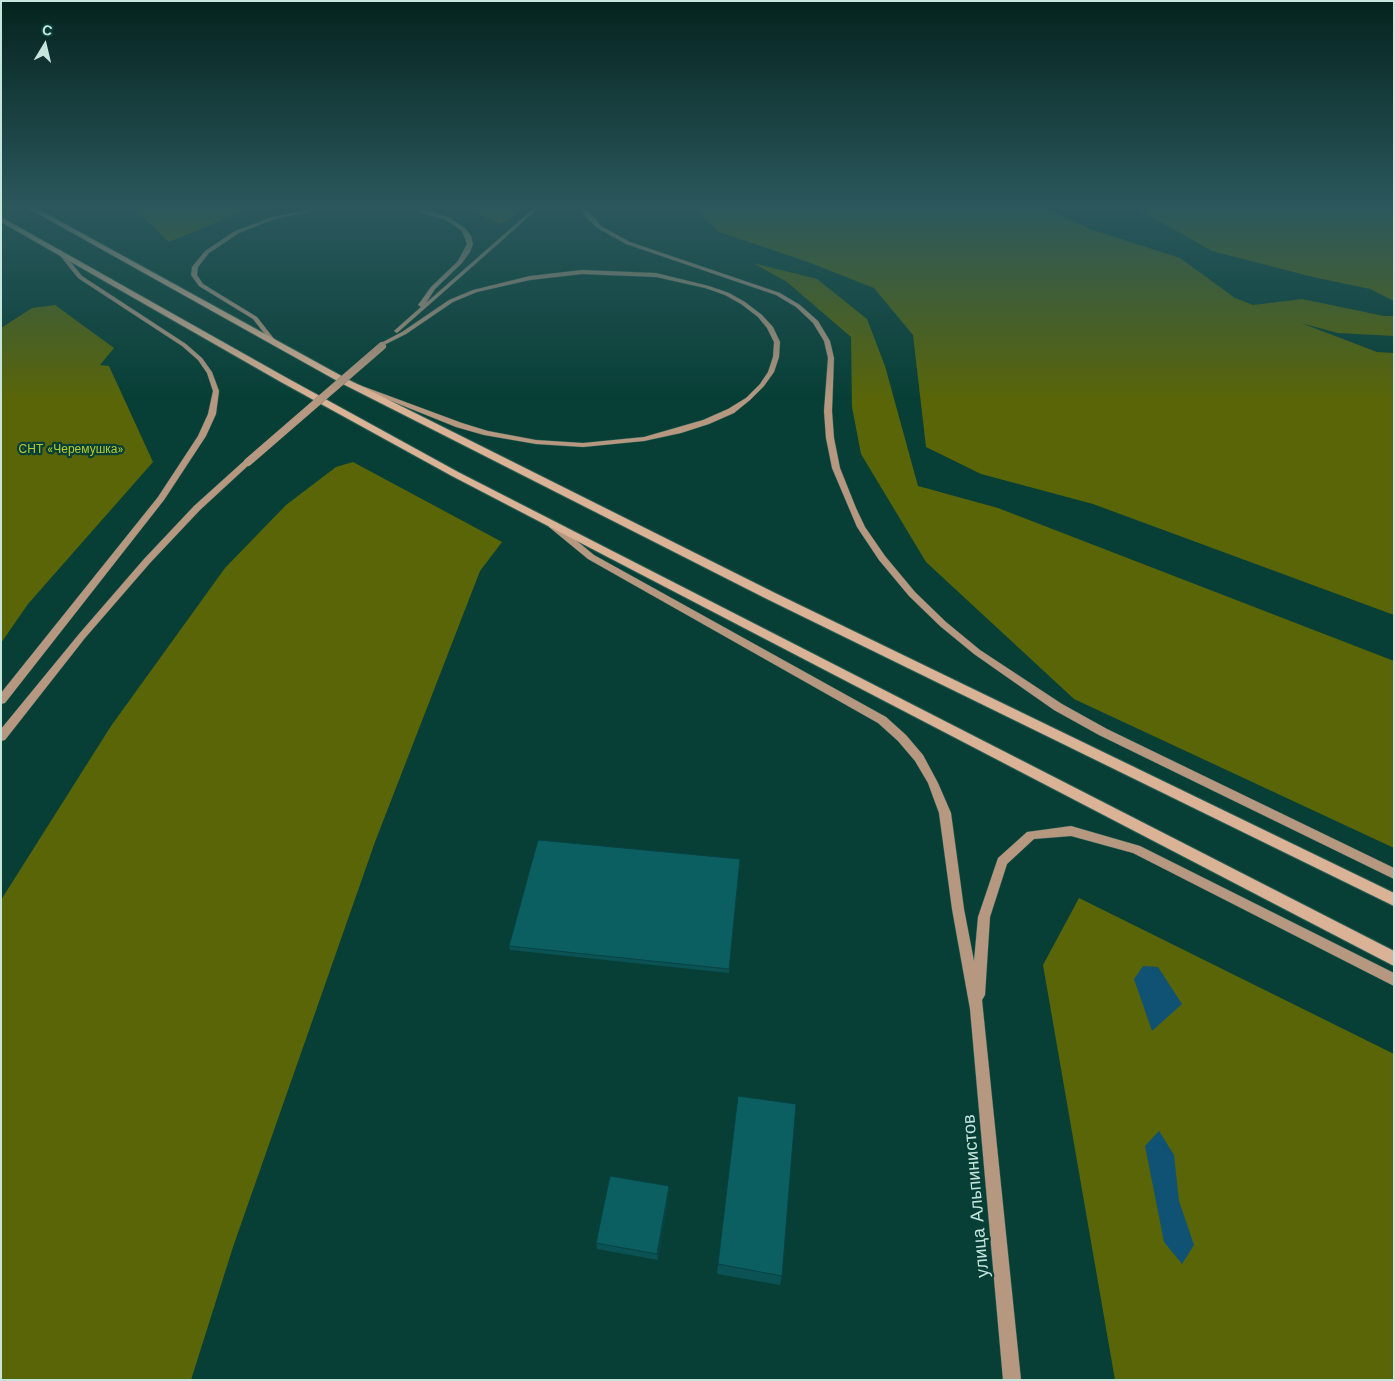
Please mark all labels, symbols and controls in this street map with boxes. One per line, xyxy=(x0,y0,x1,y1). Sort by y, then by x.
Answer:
north arrow xyxy=(20,20,70,70)
text: С xyxy=(41,21,54,39)
park label: СНТ «Черемушка» xyxy=(19,442,123,456)
street label: улица Альпинистов xyxy=(958,1113,994,1279)

